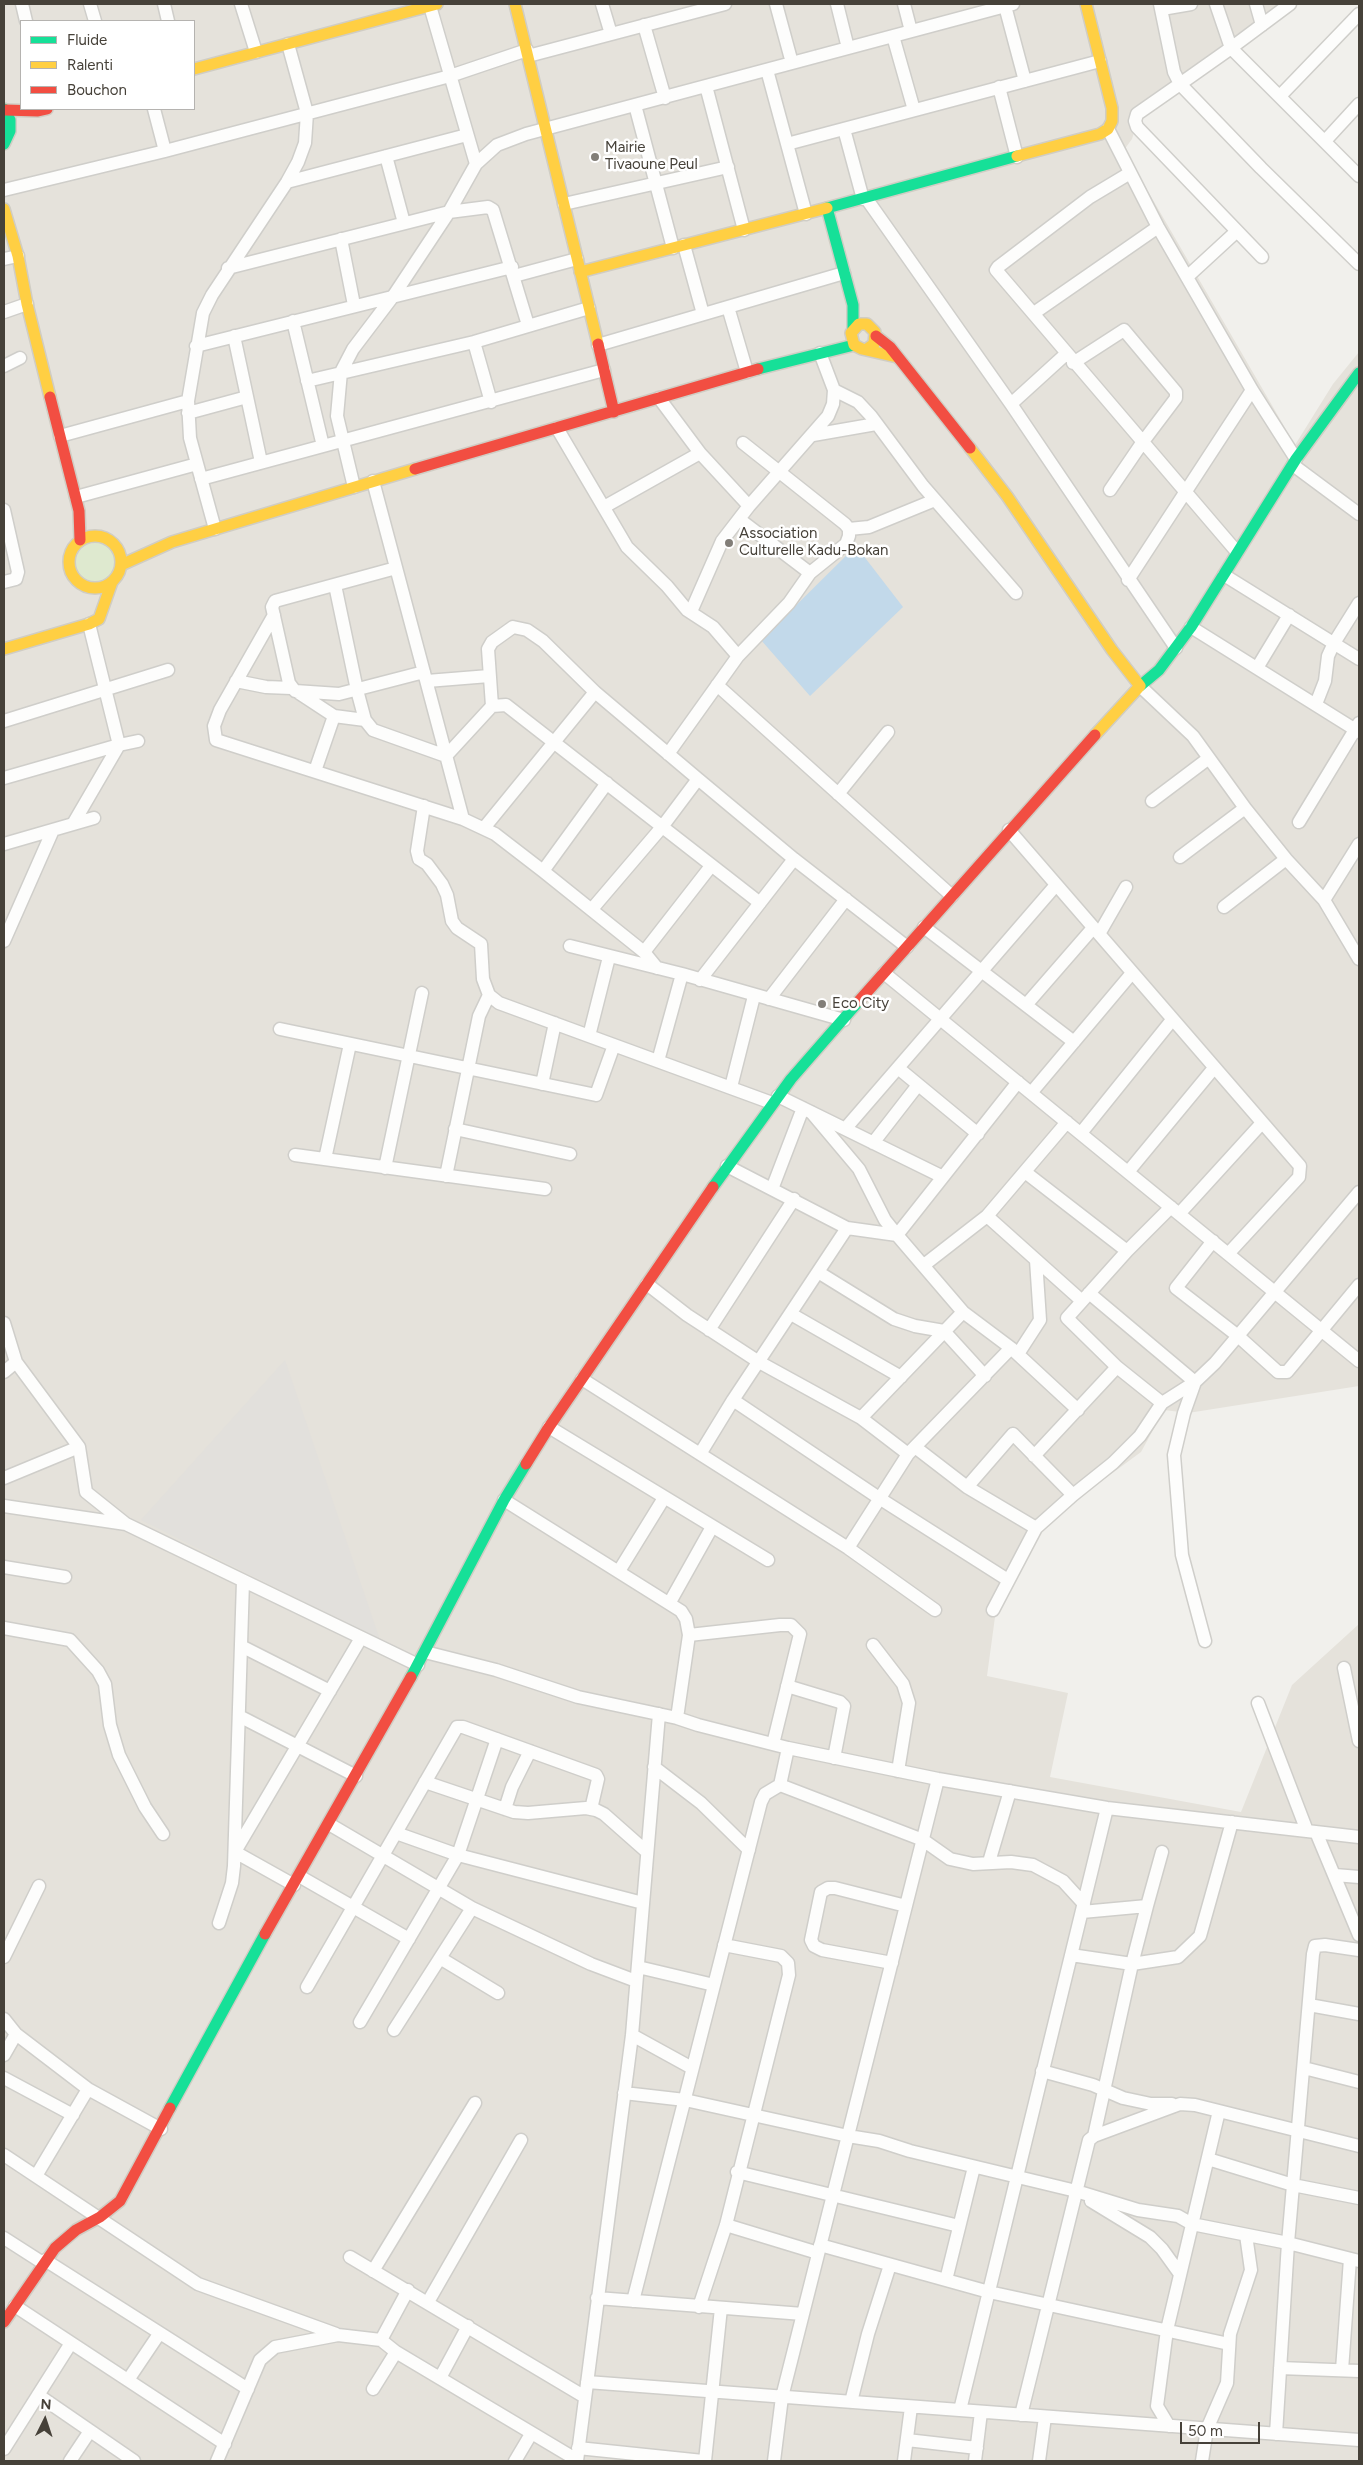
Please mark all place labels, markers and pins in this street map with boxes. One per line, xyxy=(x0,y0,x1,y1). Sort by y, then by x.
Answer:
place label: Mairie Tivaoune Peul xyxy=(605,139,698,174)
marker: Mairie Tivaoune Peul xyxy=(589,151,601,163)
place label: Association Culturelle Kadu-Bokan xyxy=(739,525,888,560)
marker: Association Culturelle Kadu-Bokan xyxy=(723,537,735,549)
place label: Eco City xyxy=(832,995,889,1013)
marker: Eco City xyxy=(816,998,828,1010)

